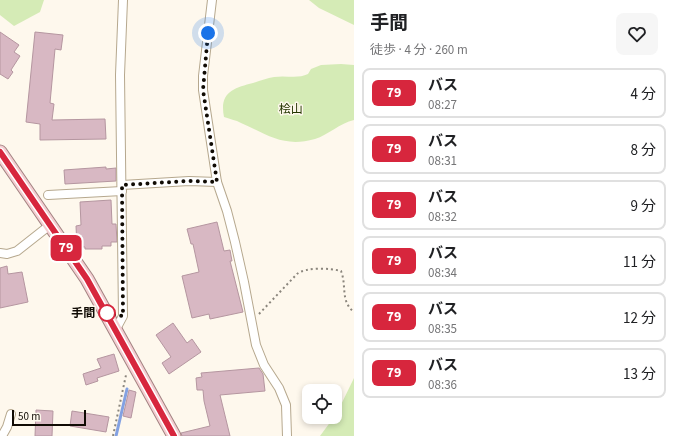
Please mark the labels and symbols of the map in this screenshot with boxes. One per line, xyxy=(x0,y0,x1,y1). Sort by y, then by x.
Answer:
your location xyxy=(198,23,218,43)
park label: 桧山 xyxy=(279,101,303,118)
line badge: 79 xyxy=(48,235,84,261)
marker: 手間 xyxy=(98,304,116,322)
place label: 手間 xyxy=(71,305,95,322)
scale bar xyxy=(12,408,86,427)

